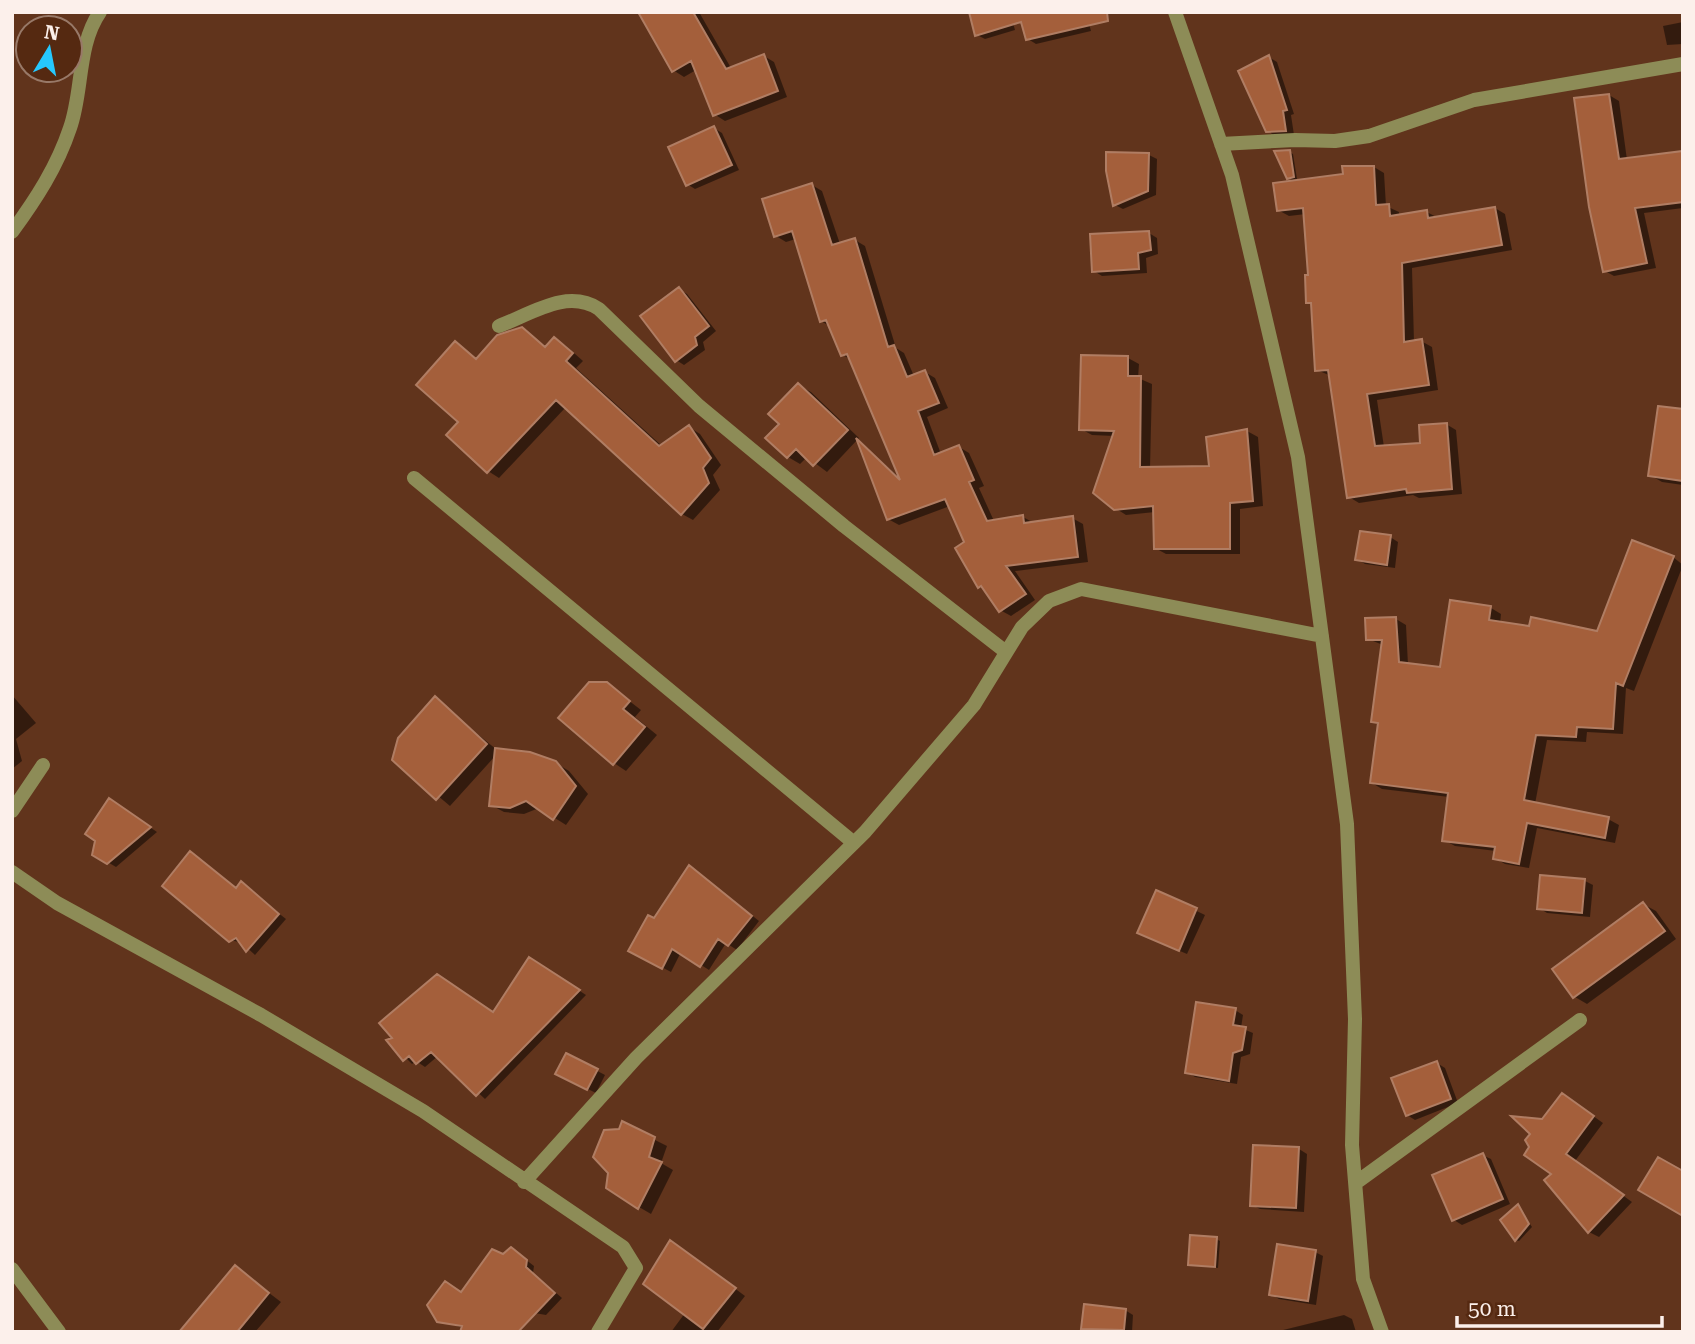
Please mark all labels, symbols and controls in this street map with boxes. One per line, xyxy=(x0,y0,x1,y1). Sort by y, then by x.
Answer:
north arrow xyxy=(14,14,84,84)
text: N xyxy=(43,20,61,45)
scale bar xyxy=(1457,1284,1662,1328)
text: 50 m xyxy=(1468,1297,1516,1321)

